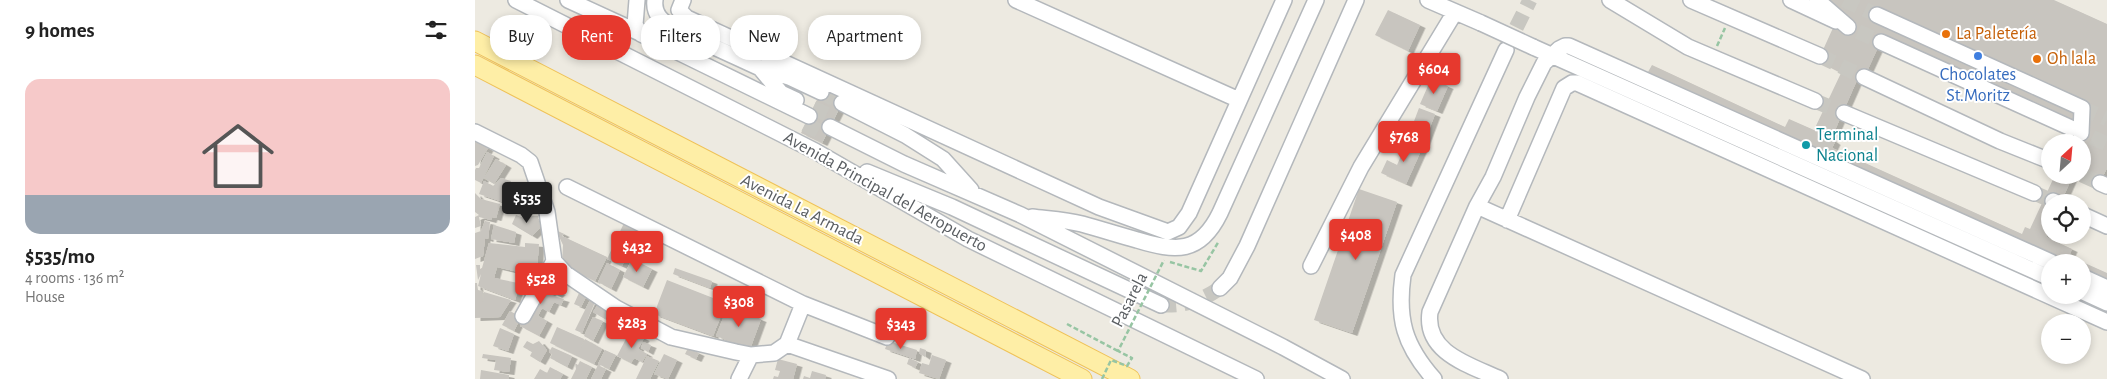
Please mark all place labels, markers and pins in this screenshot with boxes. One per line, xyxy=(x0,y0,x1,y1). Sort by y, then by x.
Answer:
place label: La Paletería xyxy=(1956,25,2037,43)
marker: La Paletería xyxy=(1940,28,1952,40)
marker: Chocolates St.Moritz xyxy=(1972,50,1984,62)
place label: Oh lala xyxy=(2047,50,2096,68)
pin: $604 xyxy=(1404,52,1464,95)
marker: Oh lala xyxy=(2031,53,2043,65)
place label: Chocolates St.Moritz xyxy=(1940,66,2016,105)
pin: $768 xyxy=(1374,120,1434,163)
place label: Terminal Nacional xyxy=(1816,126,1879,165)
marker: Terminal Nacional xyxy=(1800,139,1812,151)
pin: $535 xyxy=(497,182,557,224)
pin: $408 xyxy=(1326,218,1386,261)
pin: $432 xyxy=(607,230,667,273)
pin: $528 xyxy=(511,262,571,305)
pin: $308 xyxy=(709,286,769,328)
pin: $283 xyxy=(602,306,662,349)
pin: $343 xyxy=(871,308,931,350)

